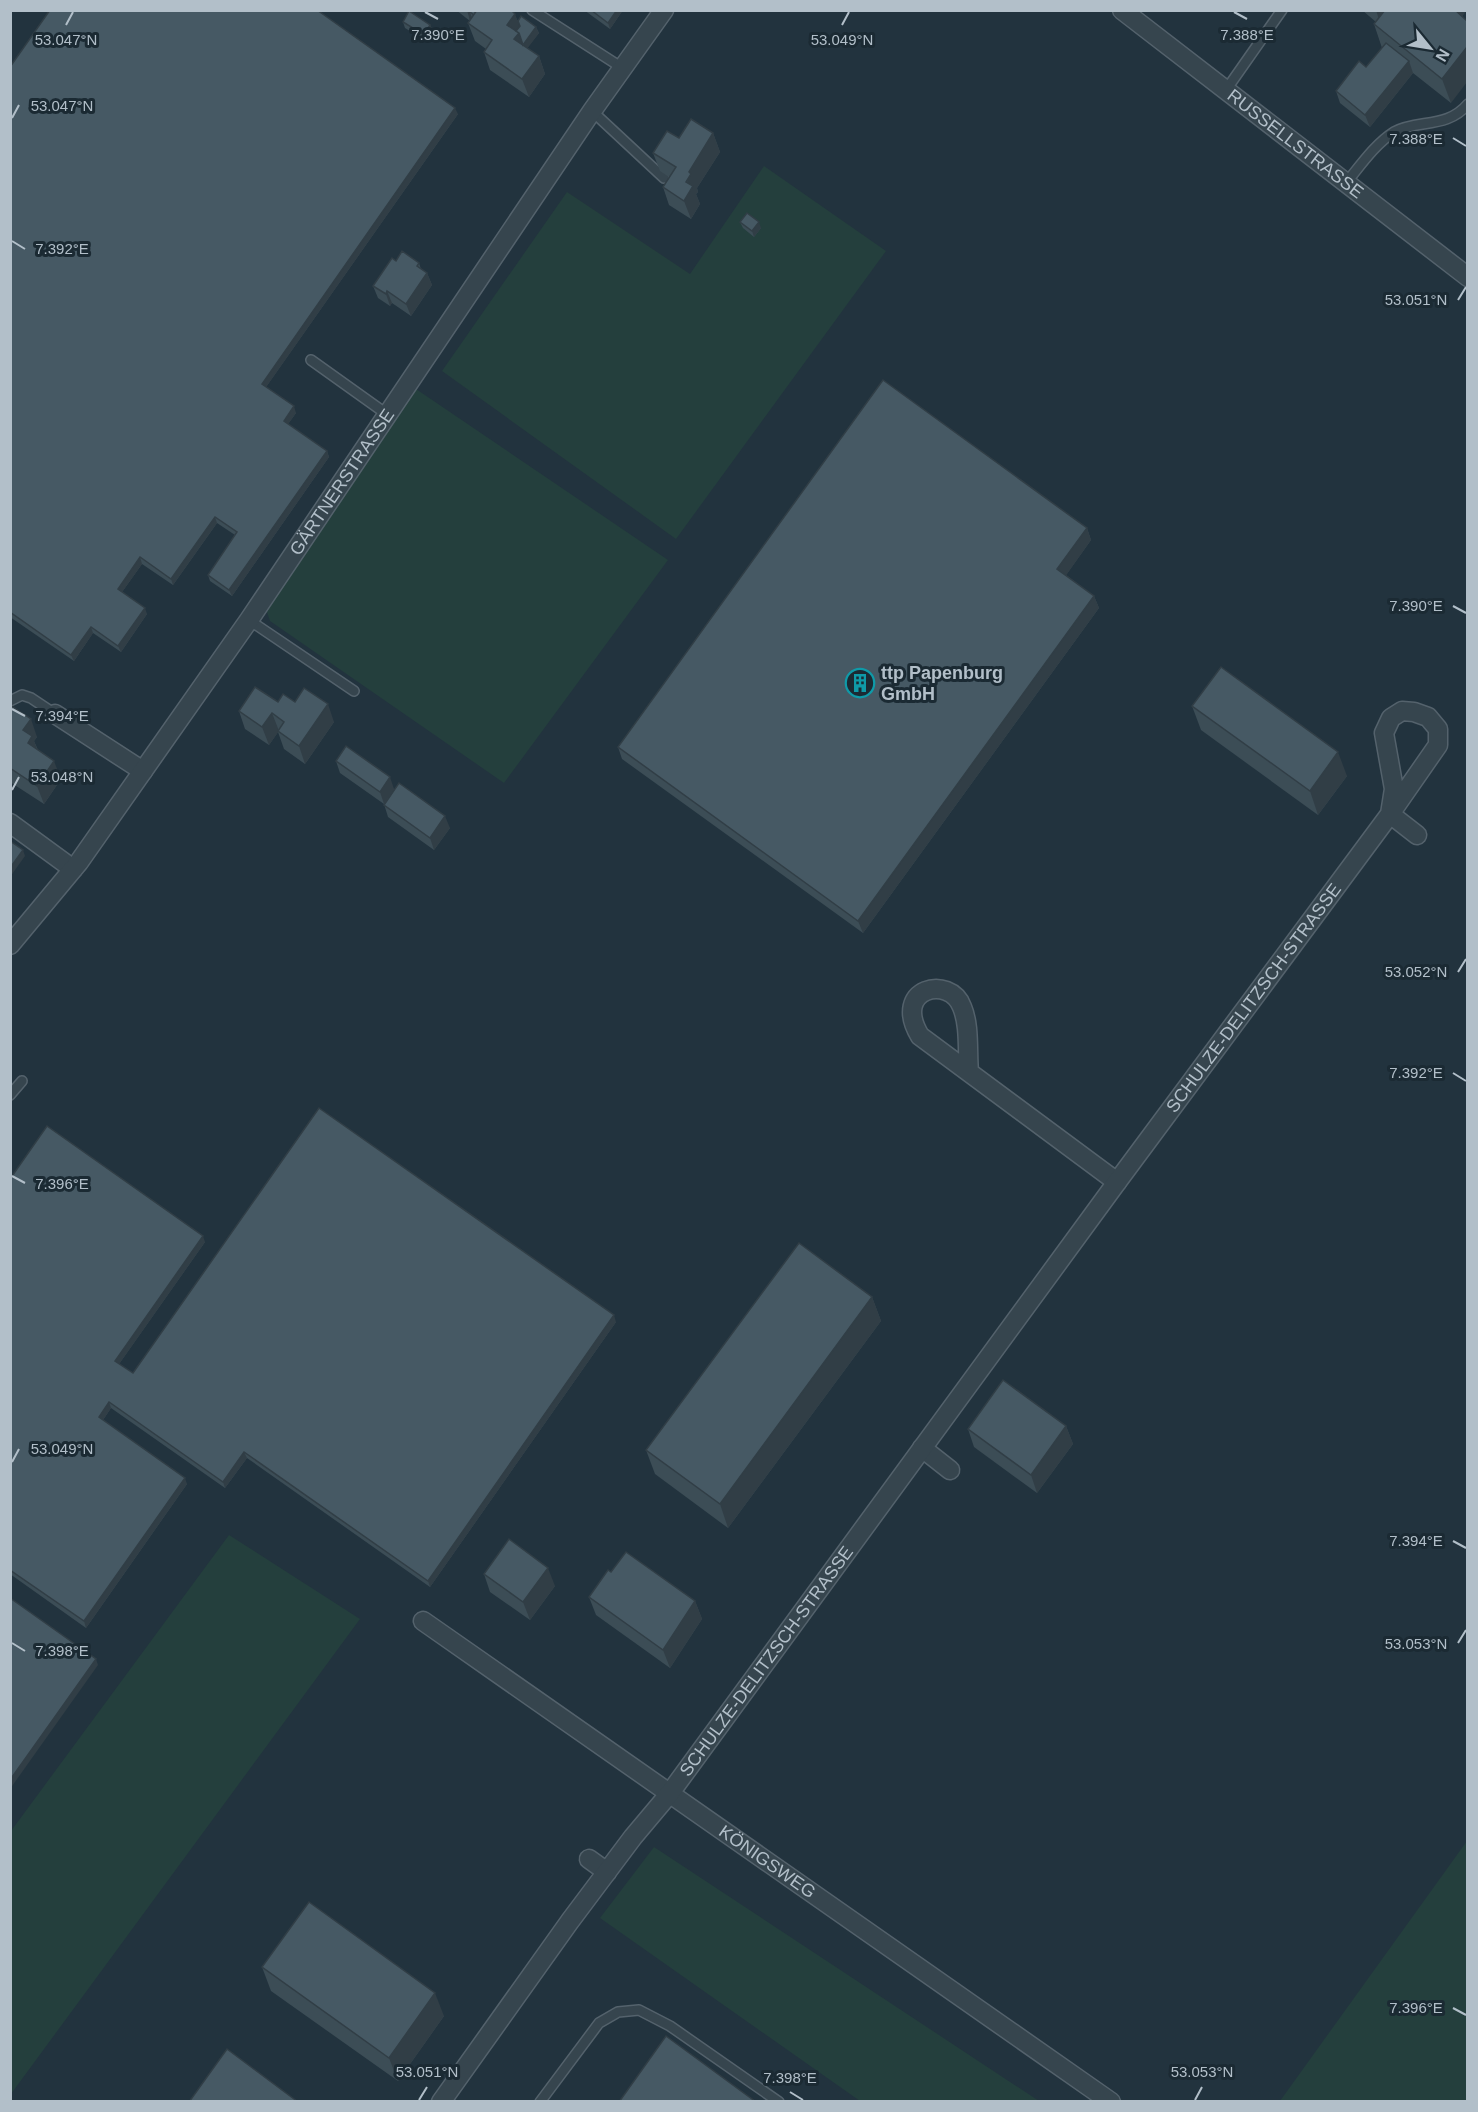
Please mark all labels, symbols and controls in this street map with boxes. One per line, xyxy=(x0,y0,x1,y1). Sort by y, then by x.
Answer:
north arrow xyxy=(1400,18,1460,78)
text: 7.390°E xyxy=(411,26,465,43)
text: 7.388°E xyxy=(1220,26,1274,43)
text: 53.047°N xyxy=(35,31,97,48)
text: 53.049°N xyxy=(811,31,873,48)
text: N xyxy=(1432,46,1453,65)
street label: RUSSELLSTRASSE xyxy=(1223,85,1367,202)
text: 53.047°N xyxy=(31,97,93,114)
text: 7.388°E xyxy=(1389,130,1443,147)
text: 7.392°E xyxy=(35,240,89,257)
text: 53.051°N xyxy=(1385,291,1447,308)
street label: GÄRTNERSTRASSE xyxy=(286,405,398,559)
text: 7.390°E xyxy=(1389,597,1443,614)
place label: ttp Papenburg GmbH xyxy=(881,663,1003,704)
building icon: ttp Papenburg GmbH xyxy=(844,667,876,699)
text: 7.394°E xyxy=(35,707,89,724)
text: 53.048°N xyxy=(31,768,93,785)
street label: SCHULZE-DELITZSCH-STRASSE xyxy=(1162,879,1345,1116)
text: 53.052°N xyxy=(1385,963,1447,980)
text: 7.392°E xyxy=(1389,1064,1443,1081)
text: 7.396°E xyxy=(35,1175,89,1192)
text: 53.049°N xyxy=(31,1440,93,1457)
text: 7.394°E xyxy=(1389,1532,1443,1549)
street label: SCHULZE-DELITZSCH-STRASSE xyxy=(676,1542,857,1780)
text: 53.053°N xyxy=(1385,1635,1447,1652)
text: 7.398°E xyxy=(35,1642,89,1659)
street label: KÖNIGSWEG xyxy=(715,1821,819,1902)
text: 7.396°E xyxy=(1389,1999,1443,2016)
text: 53.051°N xyxy=(396,2063,458,2080)
text: 53.053°N xyxy=(1171,2063,1233,2080)
text: 7.398°E xyxy=(763,2069,817,2086)

